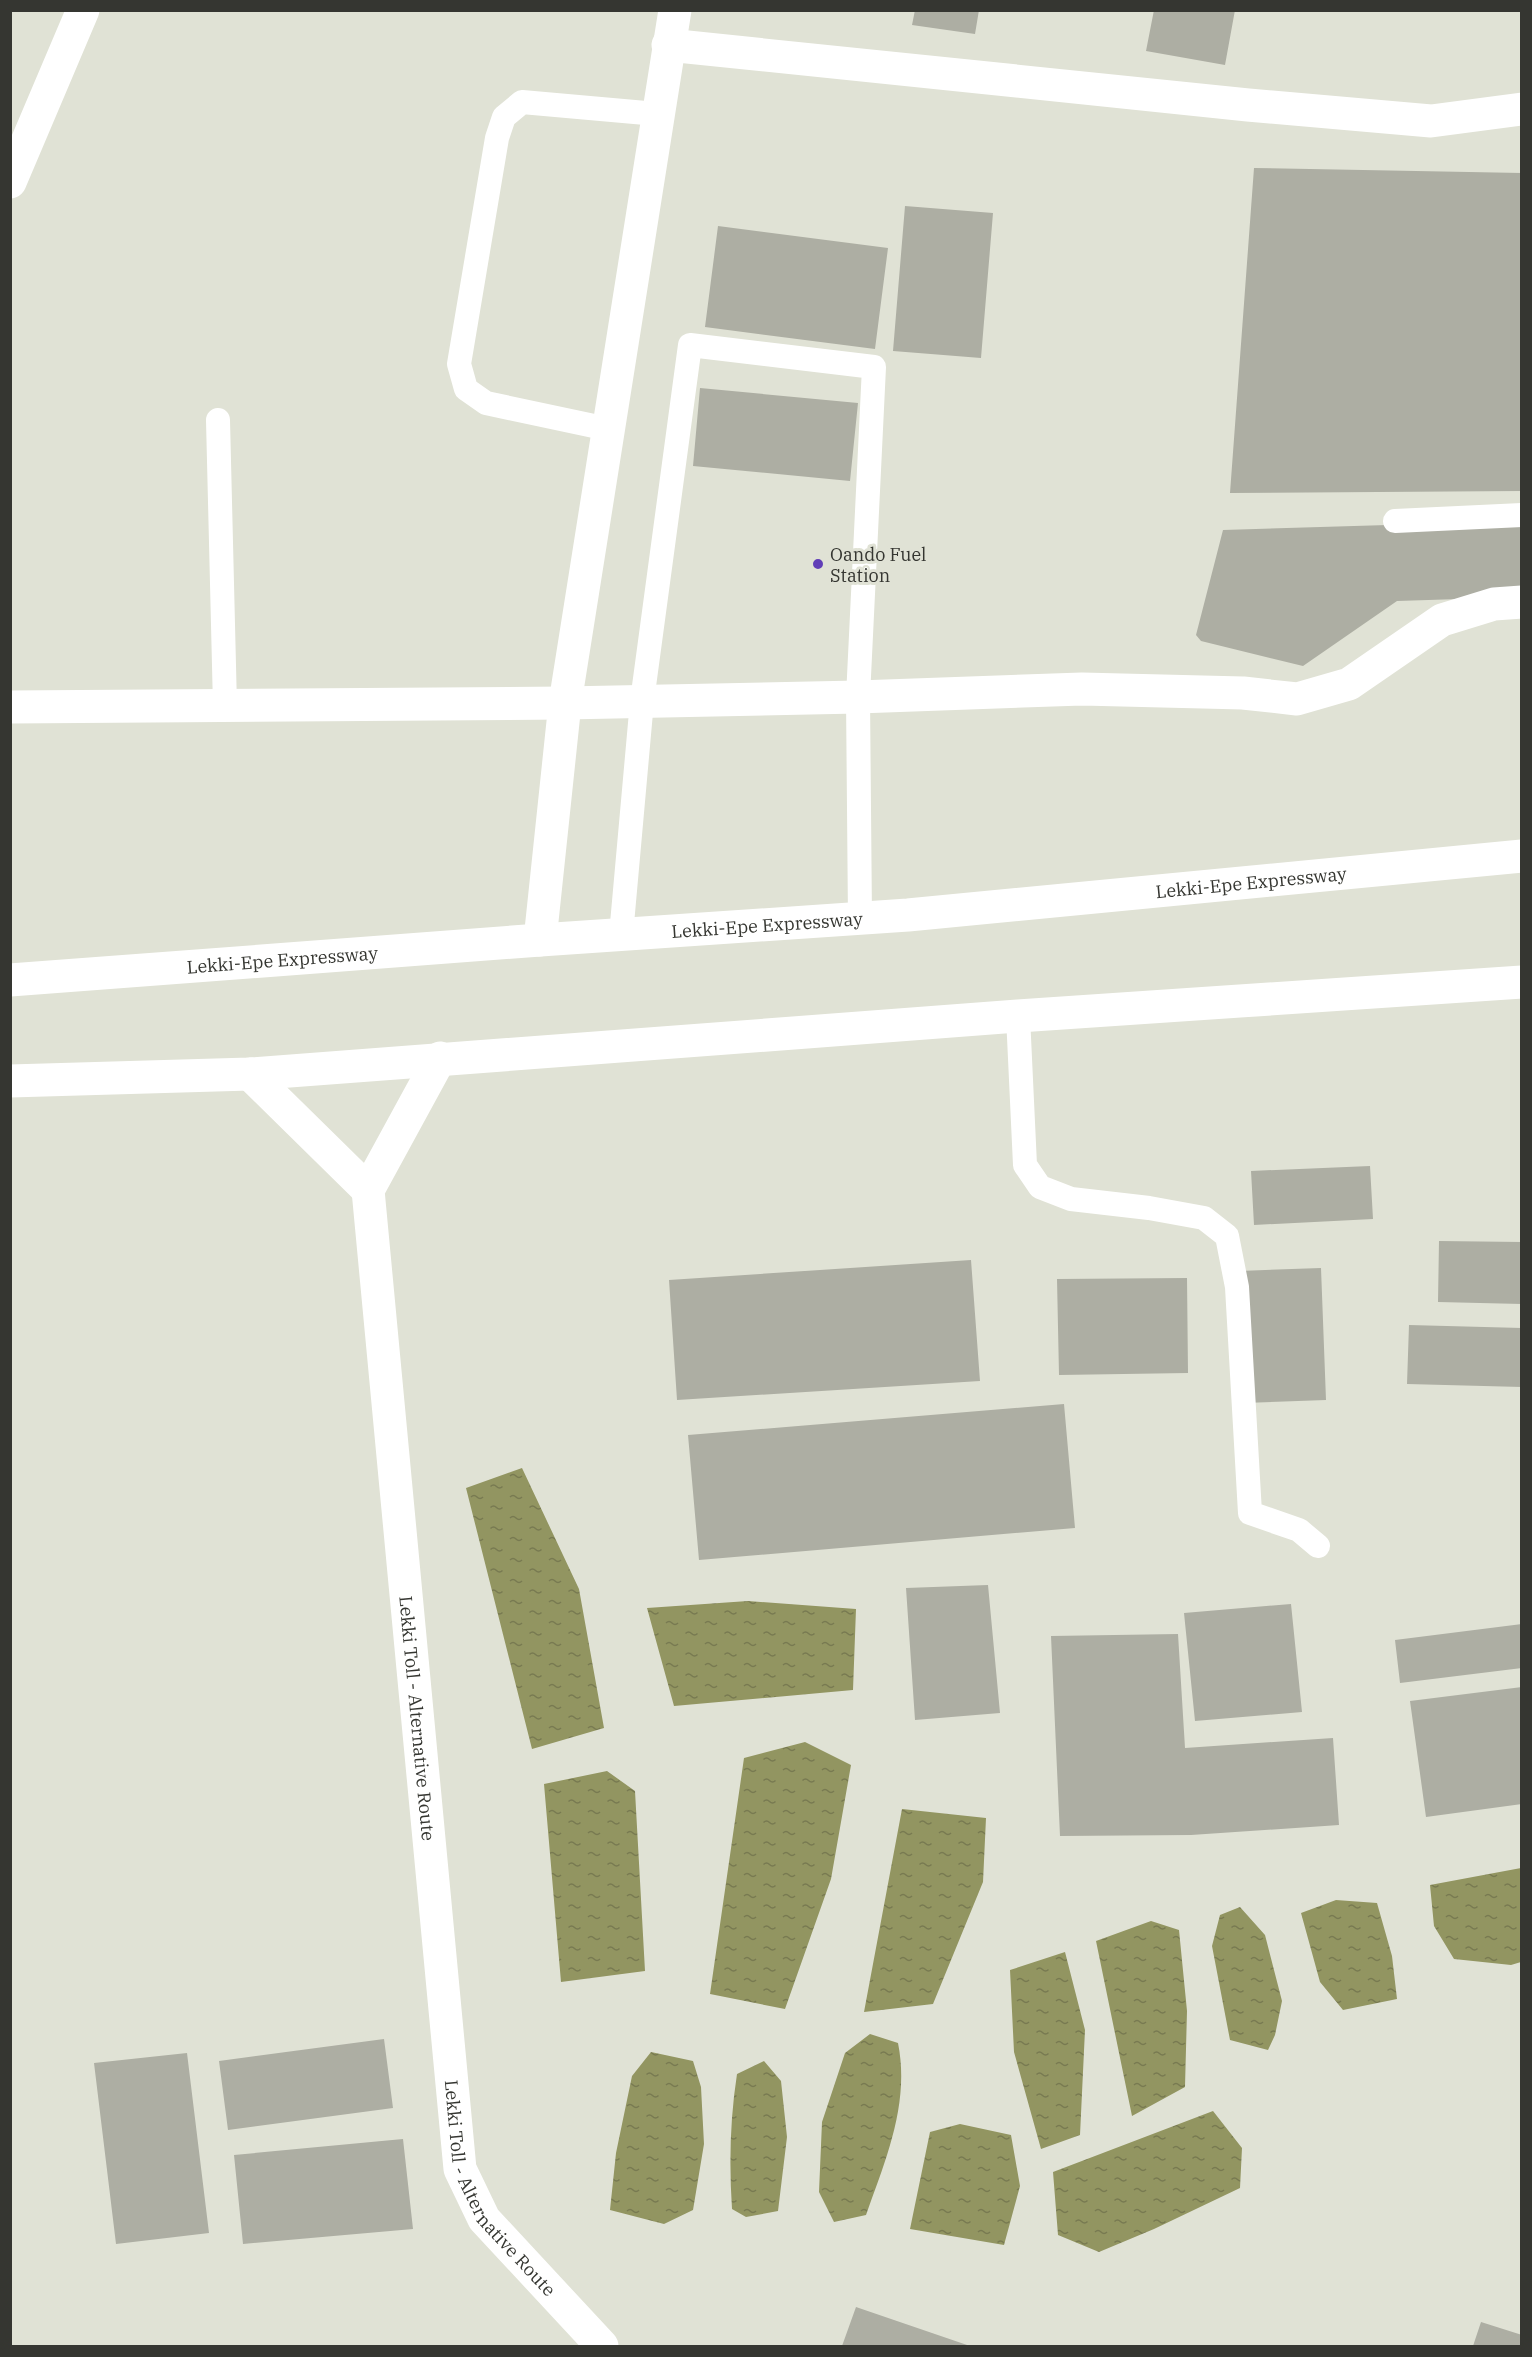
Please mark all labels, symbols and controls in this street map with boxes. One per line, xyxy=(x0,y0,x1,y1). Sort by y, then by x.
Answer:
place label: Oando Fuel Station xyxy=(830,543,927,587)
marker: Oando Fuel Station xyxy=(811,557,825,571)
street label: Lekki-Epe Expressway xyxy=(1155,861,1348,903)
street label: Lekki-Epe Expressway xyxy=(671,907,864,943)
street label: Lekki-Epe Expressway xyxy=(186,941,379,978)
street label: Lekki Toll - Alternative Route xyxy=(395,1595,441,1842)
street label: Lekki Toll - Alternative Route xyxy=(440,2079,561,2301)

